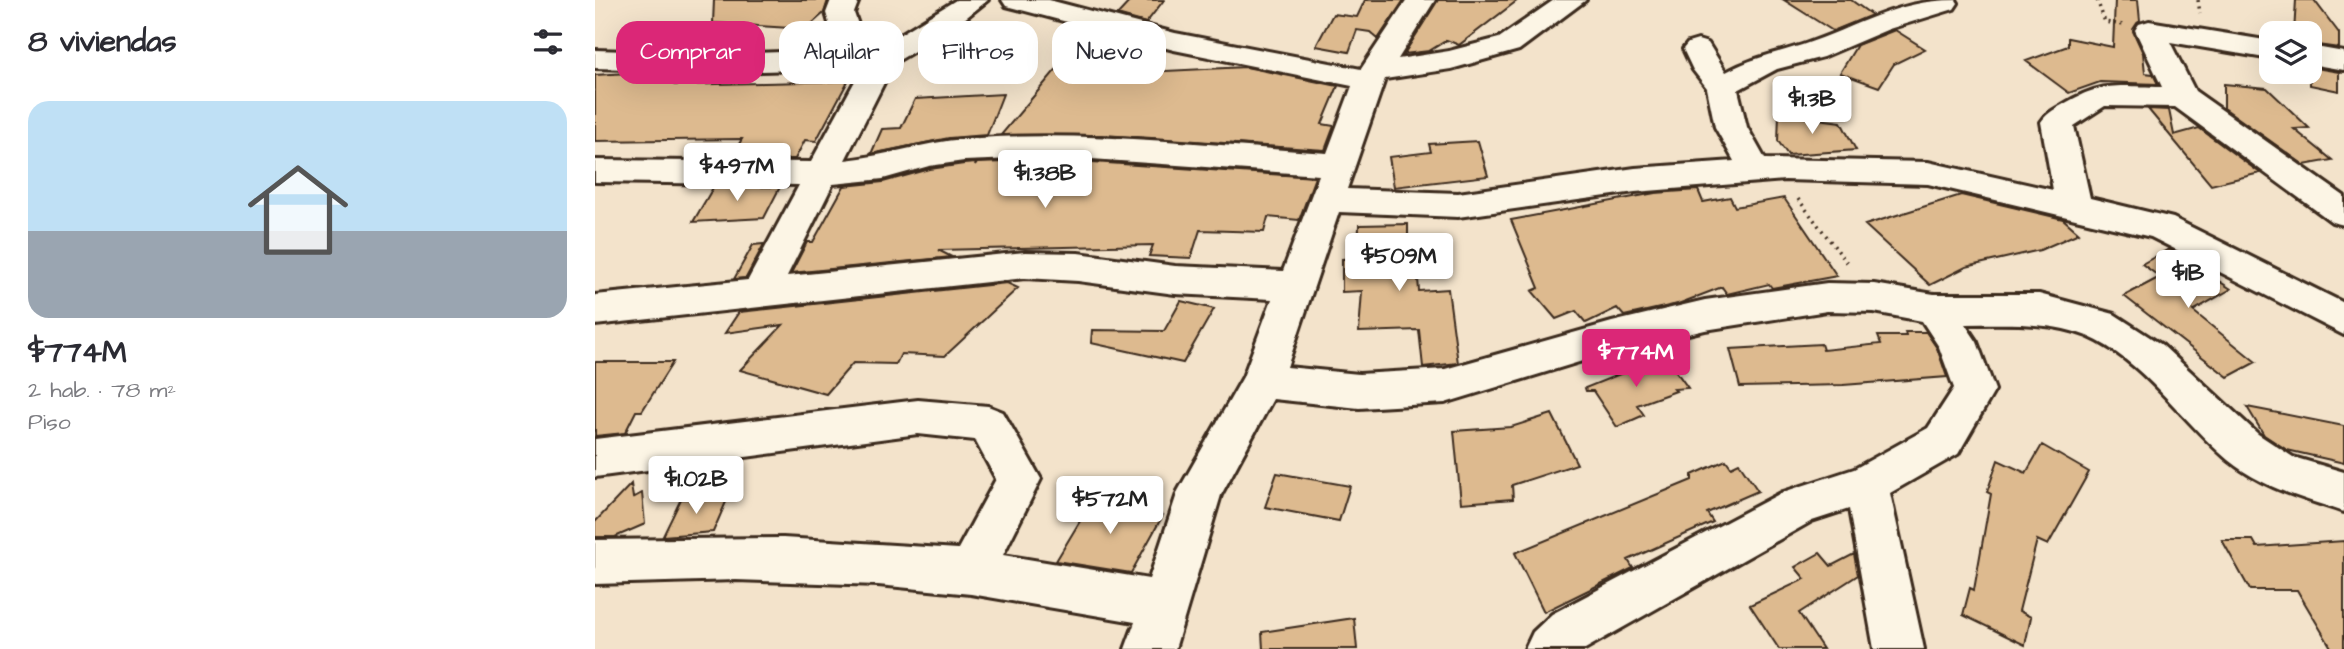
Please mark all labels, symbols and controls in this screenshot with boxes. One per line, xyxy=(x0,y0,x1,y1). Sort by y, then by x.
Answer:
text: 8 viviendas xyxy=(28,21,177,63)
chip: Comprar xyxy=(616,21,765,84)
chip: Alquilar xyxy=(779,21,904,84)
chip: Filtros xyxy=(918,21,1038,84)
chip: Nuevo xyxy=(1052,21,1166,84)
map controls xyxy=(2259,21,2322,84)
button: layers xyxy=(2259,21,2322,84)
icon: filters xyxy=(529,23,567,61)
pin: $1.3B xyxy=(1763,76,1861,136)
text: $1.3B xyxy=(1788,83,1836,115)
pin: $497M xyxy=(688,144,786,203)
icon: home xyxy=(235,147,361,273)
text: $497M xyxy=(700,150,774,182)
pin: $1.38B xyxy=(988,150,1102,210)
text: $1.38B xyxy=(1014,157,1076,189)
pin: $509M xyxy=(1350,233,1448,293)
text: $509M xyxy=(1361,240,1437,272)
pin: $1B xyxy=(2154,250,2222,310)
text: $1B xyxy=(2172,257,2204,289)
pin: $774M xyxy=(1587,330,1685,389)
text: $774M xyxy=(28,332,127,374)
text: $774M xyxy=(1598,336,1674,368)
text: 2 hab. · 78 m² xyxy=(28,374,176,406)
text: Piso xyxy=(28,406,71,438)
pin: $1.02B xyxy=(639,456,753,516)
text: $1.02B xyxy=(664,463,728,495)
pin: $572M xyxy=(1061,476,1159,536)
text: $572M xyxy=(1072,483,1148,515)

